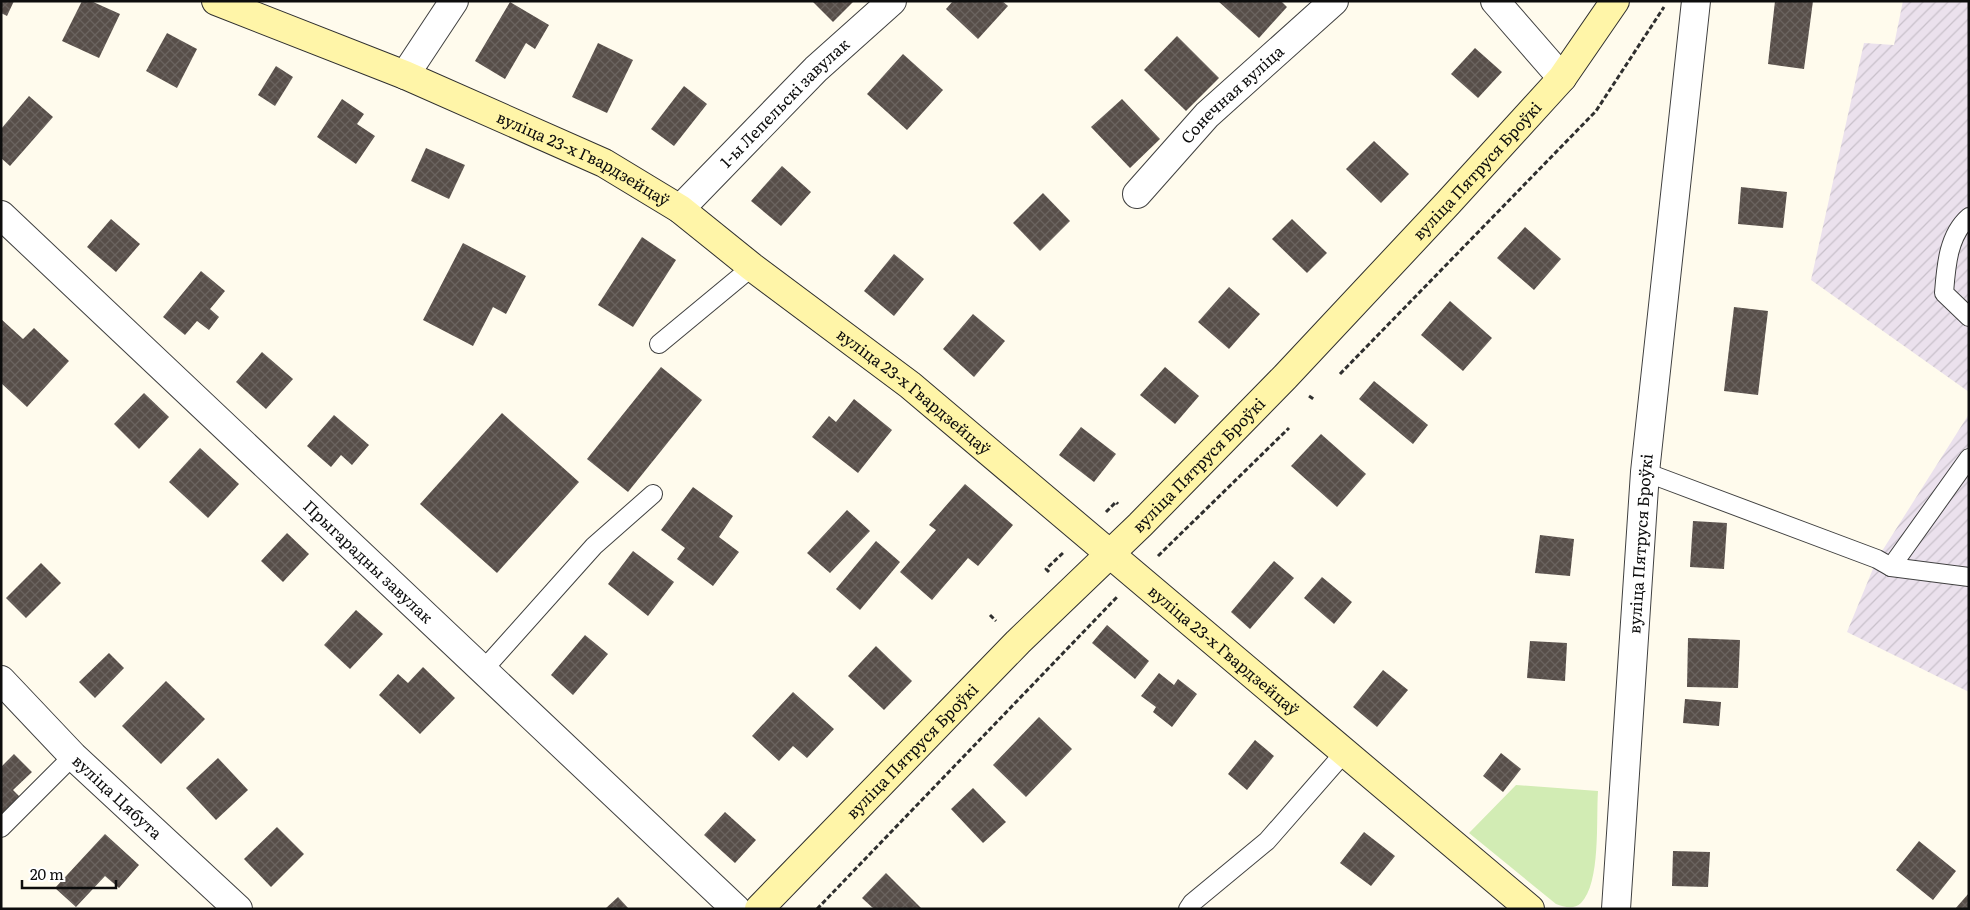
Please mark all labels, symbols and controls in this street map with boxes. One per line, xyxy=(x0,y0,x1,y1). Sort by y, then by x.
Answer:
street label: 1-ы Лепельскі завулак xyxy=(714,31,854,173)
street label: Сонечная вуліца xyxy=(1174,39,1289,148)
street label: вуліца Пятруся Броўкі xyxy=(1406,95,1546,245)
street label: вуліца 23-х Гвардзейцаў xyxy=(493,104,676,212)
street label: вуліца 23-х Гвардзейцаў xyxy=(832,321,997,460)
street label: вуліца Пятруся Броўкі xyxy=(1126,391,1270,537)
street label: вуліца Пятруся Броўкі xyxy=(1621,452,1658,635)
street label: Прыгарадны завулак xyxy=(299,494,440,629)
street label: вуліца 23-х Гвардзейцаў xyxy=(1144,579,1306,721)
street label: вуліца Пятруся Броўкі xyxy=(840,677,983,824)
street label: вуліца Цябута xyxy=(68,748,168,844)
scale bar xyxy=(22,858,116,890)
text: 20 m xyxy=(30,862,64,885)

